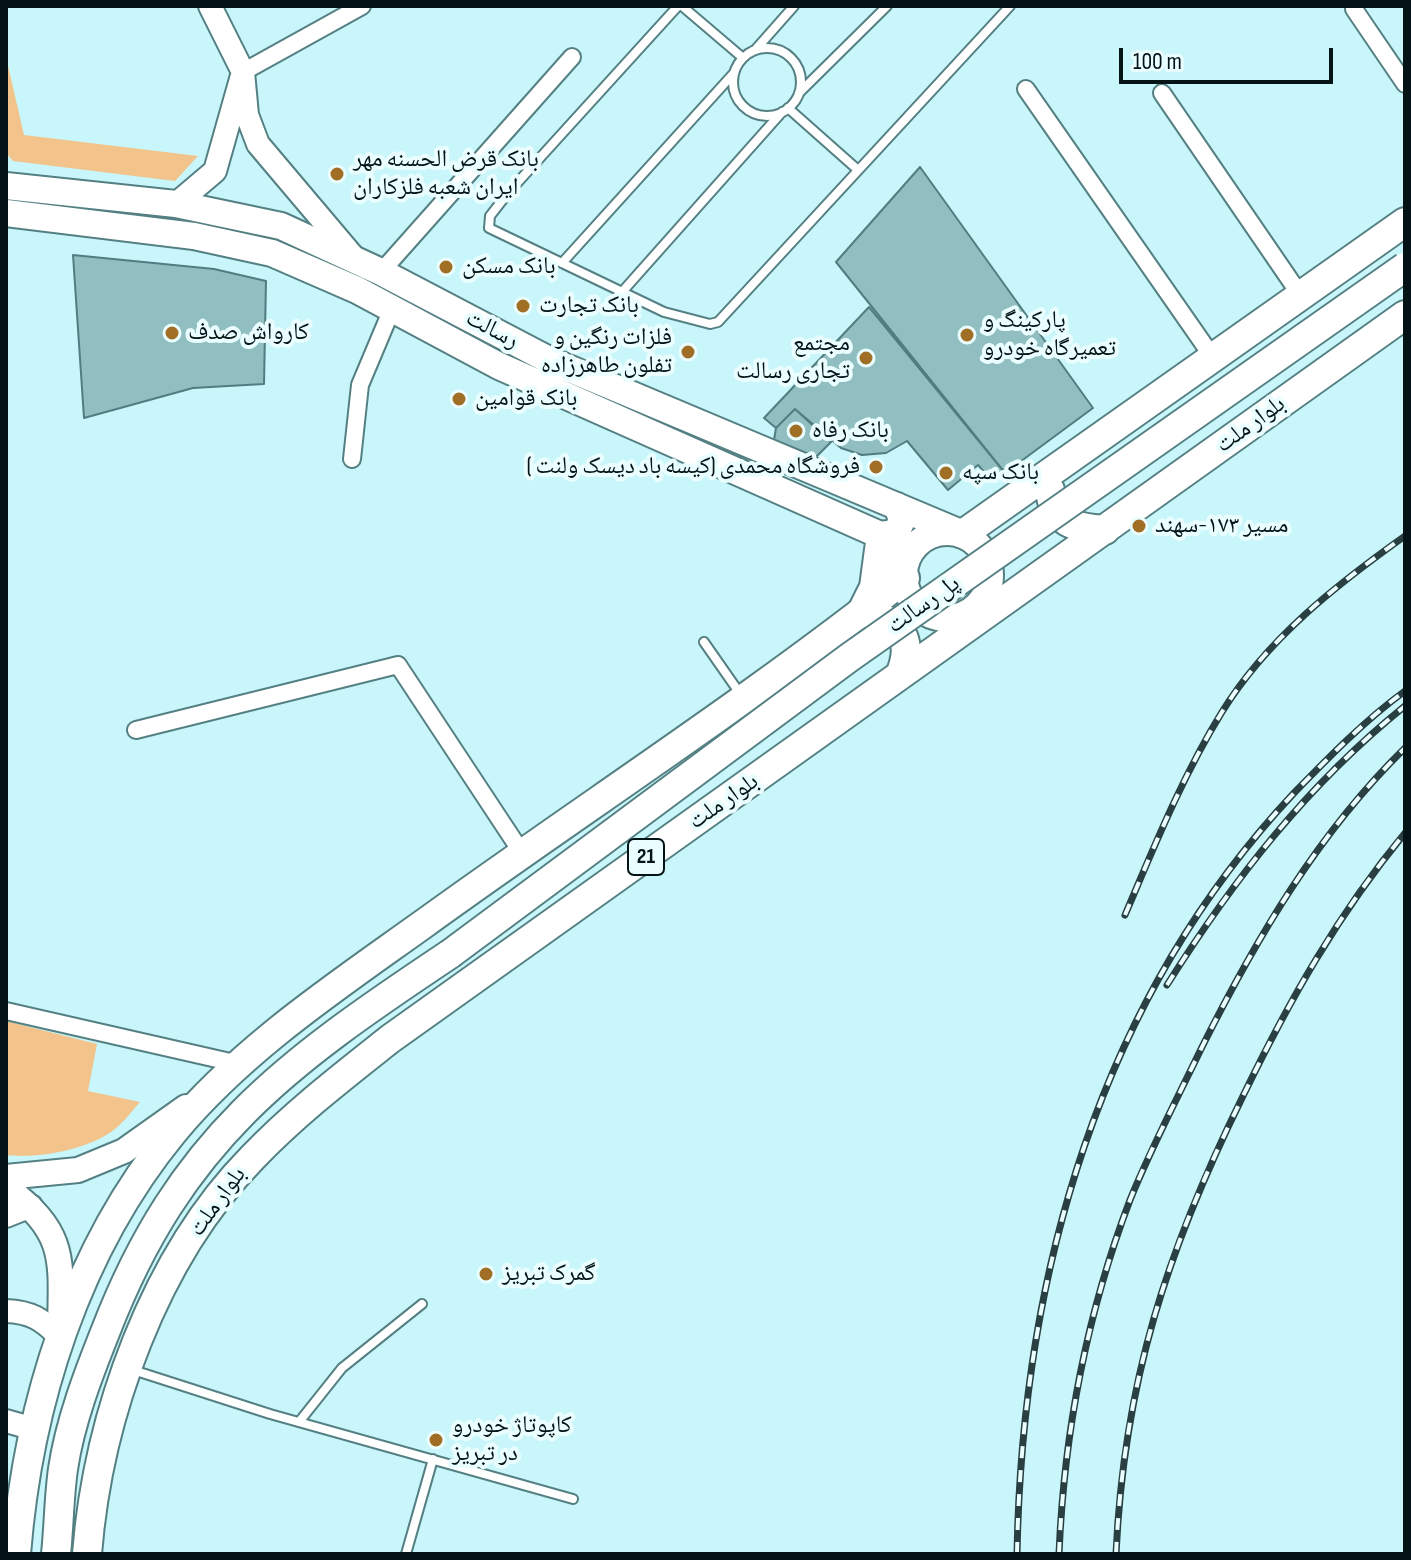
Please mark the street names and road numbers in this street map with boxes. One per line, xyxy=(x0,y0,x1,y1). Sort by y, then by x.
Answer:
street label: رسالت xyxy=(461,304,523,356)
street label: بلوار ملت xyxy=(1211,390,1291,460)
street label: پل رسالت xyxy=(882,570,966,640)
street label: بلوار ملت xyxy=(683,768,765,836)
road number: 21 xyxy=(628,839,664,875)
street label: بلوار ملت xyxy=(183,1162,253,1242)

